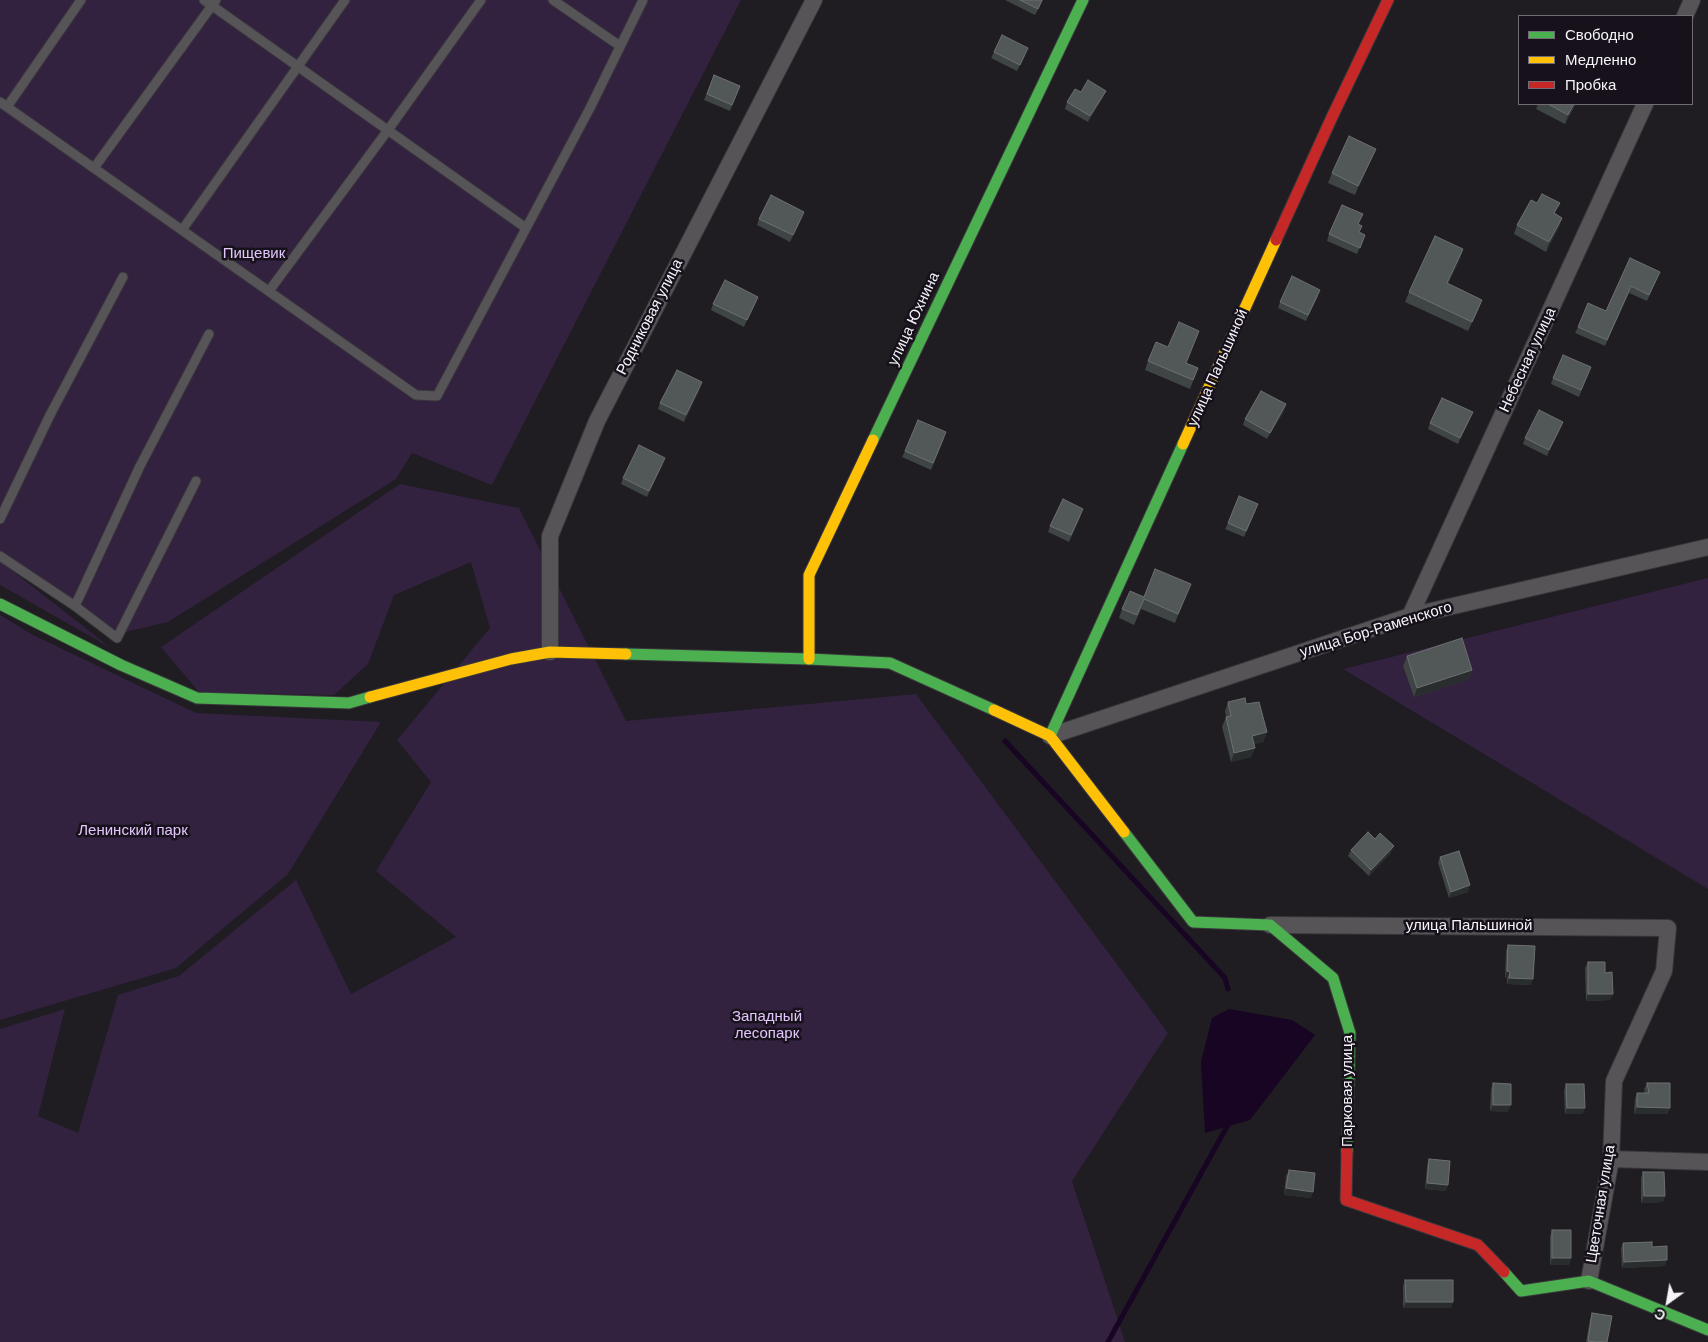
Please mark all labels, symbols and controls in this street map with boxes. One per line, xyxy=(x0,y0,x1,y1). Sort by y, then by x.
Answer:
legend xyxy=(1518,15,1693,105)
text: Свободно xyxy=(1565,26,1634,43)
text: Медленно xyxy=(1565,51,1636,68)
text: Пробка xyxy=(1565,76,1616,93)
park label: Пищевик xyxy=(223,245,285,263)
street label: Родниковая улица xyxy=(613,256,687,378)
street label: улица Юхнина xyxy=(884,269,944,369)
street label: Небесная улица xyxy=(1496,305,1560,415)
street label: улица Пальшиной xyxy=(1184,307,1252,429)
street label: улица Бор-Раменского xyxy=(1298,598,1454,662)
park label: Ленинский парк xyxy=(78,822,188,840)
street label: улица Пальшиной xyxy=(1406,917,1532,935)
park label: Западный лесопарк xyxy=(732,1008,802,1043)
street label: Парковая улица xyxy=(1339,1035,1357,1147)
street label: Цветочная улица xyxy=(1583,1144,1619,1264)
north arrow xyxy=(1643,1277,1693,1327)
text: С xyxy=(1652,1305,1669,1324)

